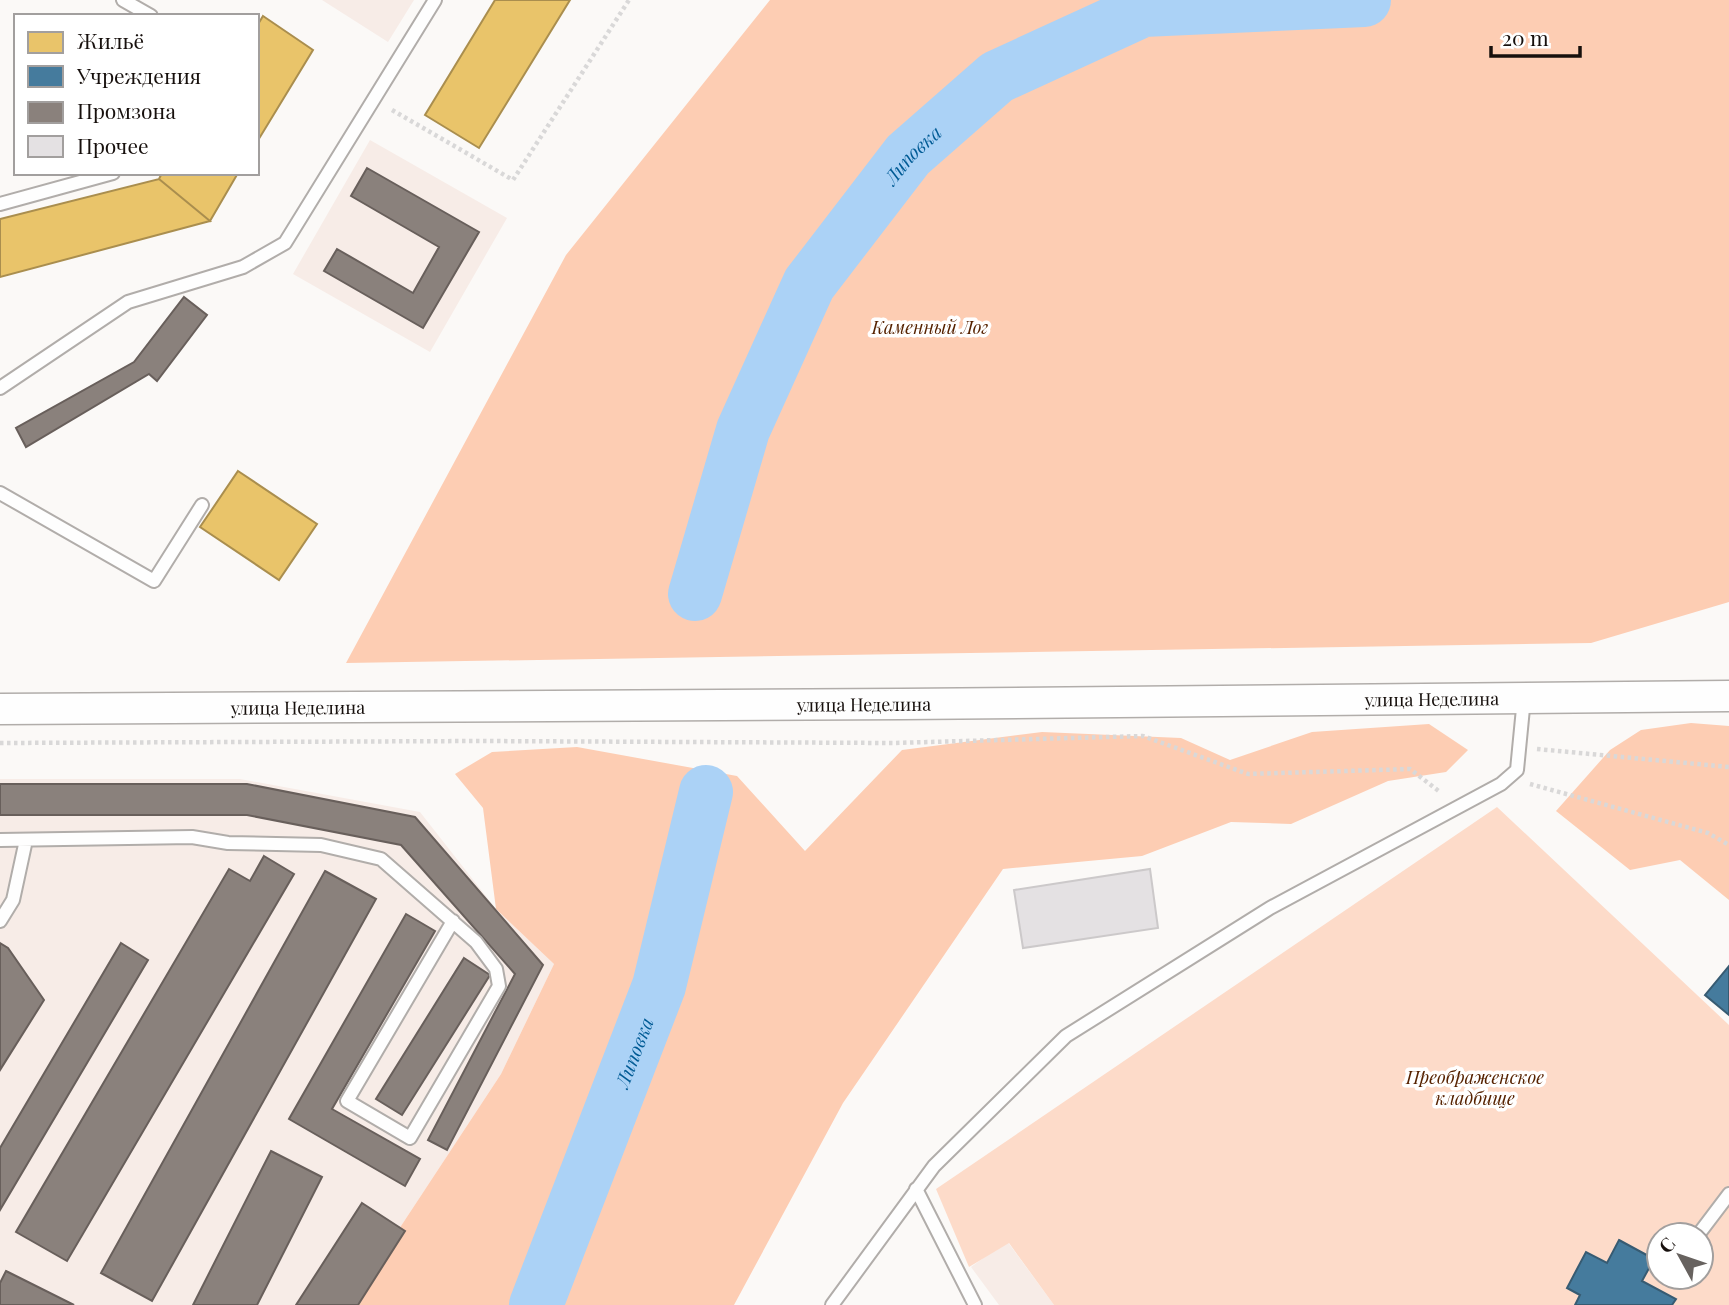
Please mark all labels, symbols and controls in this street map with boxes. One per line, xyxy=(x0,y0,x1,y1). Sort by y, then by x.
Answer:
legend xyxy=(14,14,259,175)
scale bar xyxy=(1491,14,1580,58)
text: 20 m xyxy=(1502,23,1549,51)
text: Жильё xyxy=(77,26,144,54)
text: Учреждения xyxy=(76,61,201,89)
text: Промзона xyxy=(77,96,176,124)
water label: Липовка xyxy=(876,119,947,191)
text: Прочее xyxy=(77,131,149,159)
park label: Каменный Лог xyxy=(871,315,989,339)
street label: улица Неделина xyxy=(1364,686,1499,712)
street label: улица Неделина xyxy=(796,692,931,717)
street label: улица Неделина xyxy=(230,695,365,720)
water label: Липовка xyxy=(607,1013,659,1093)
park label: Преображенское кладбище xyxy=(1405,1065,1544,1110)
north arrow xyxy=(1645,1221,1715,1291)
text: С xyxy=(1652,1231,1680,1258)

